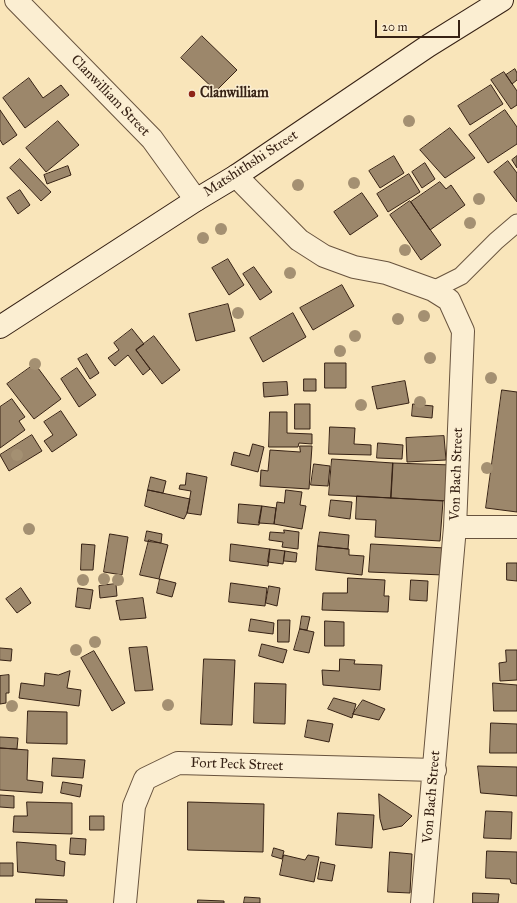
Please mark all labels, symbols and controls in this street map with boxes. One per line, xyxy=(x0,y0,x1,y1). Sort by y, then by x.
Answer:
scale bar xyxy=(377,12,462,38)
text: 20 m xyxy=(382,20,408,34)
street label: Clanwilliam Street xyxy=(67,52,153,140)
place label: Clanwilliam xyxy=(200,86,269,102)
marker: Clanwilliam xyxy=(187,89,197,99)
street label: Matshithshi Street xyxy=(201,127,301,201)
street label: Von Bach Street xyxy=(447,427,467,521)
street label: Von Bach Street xyxy=(420,750,444,844)
street label: Fort Peck Street xyxy=(190,755,284,775)

